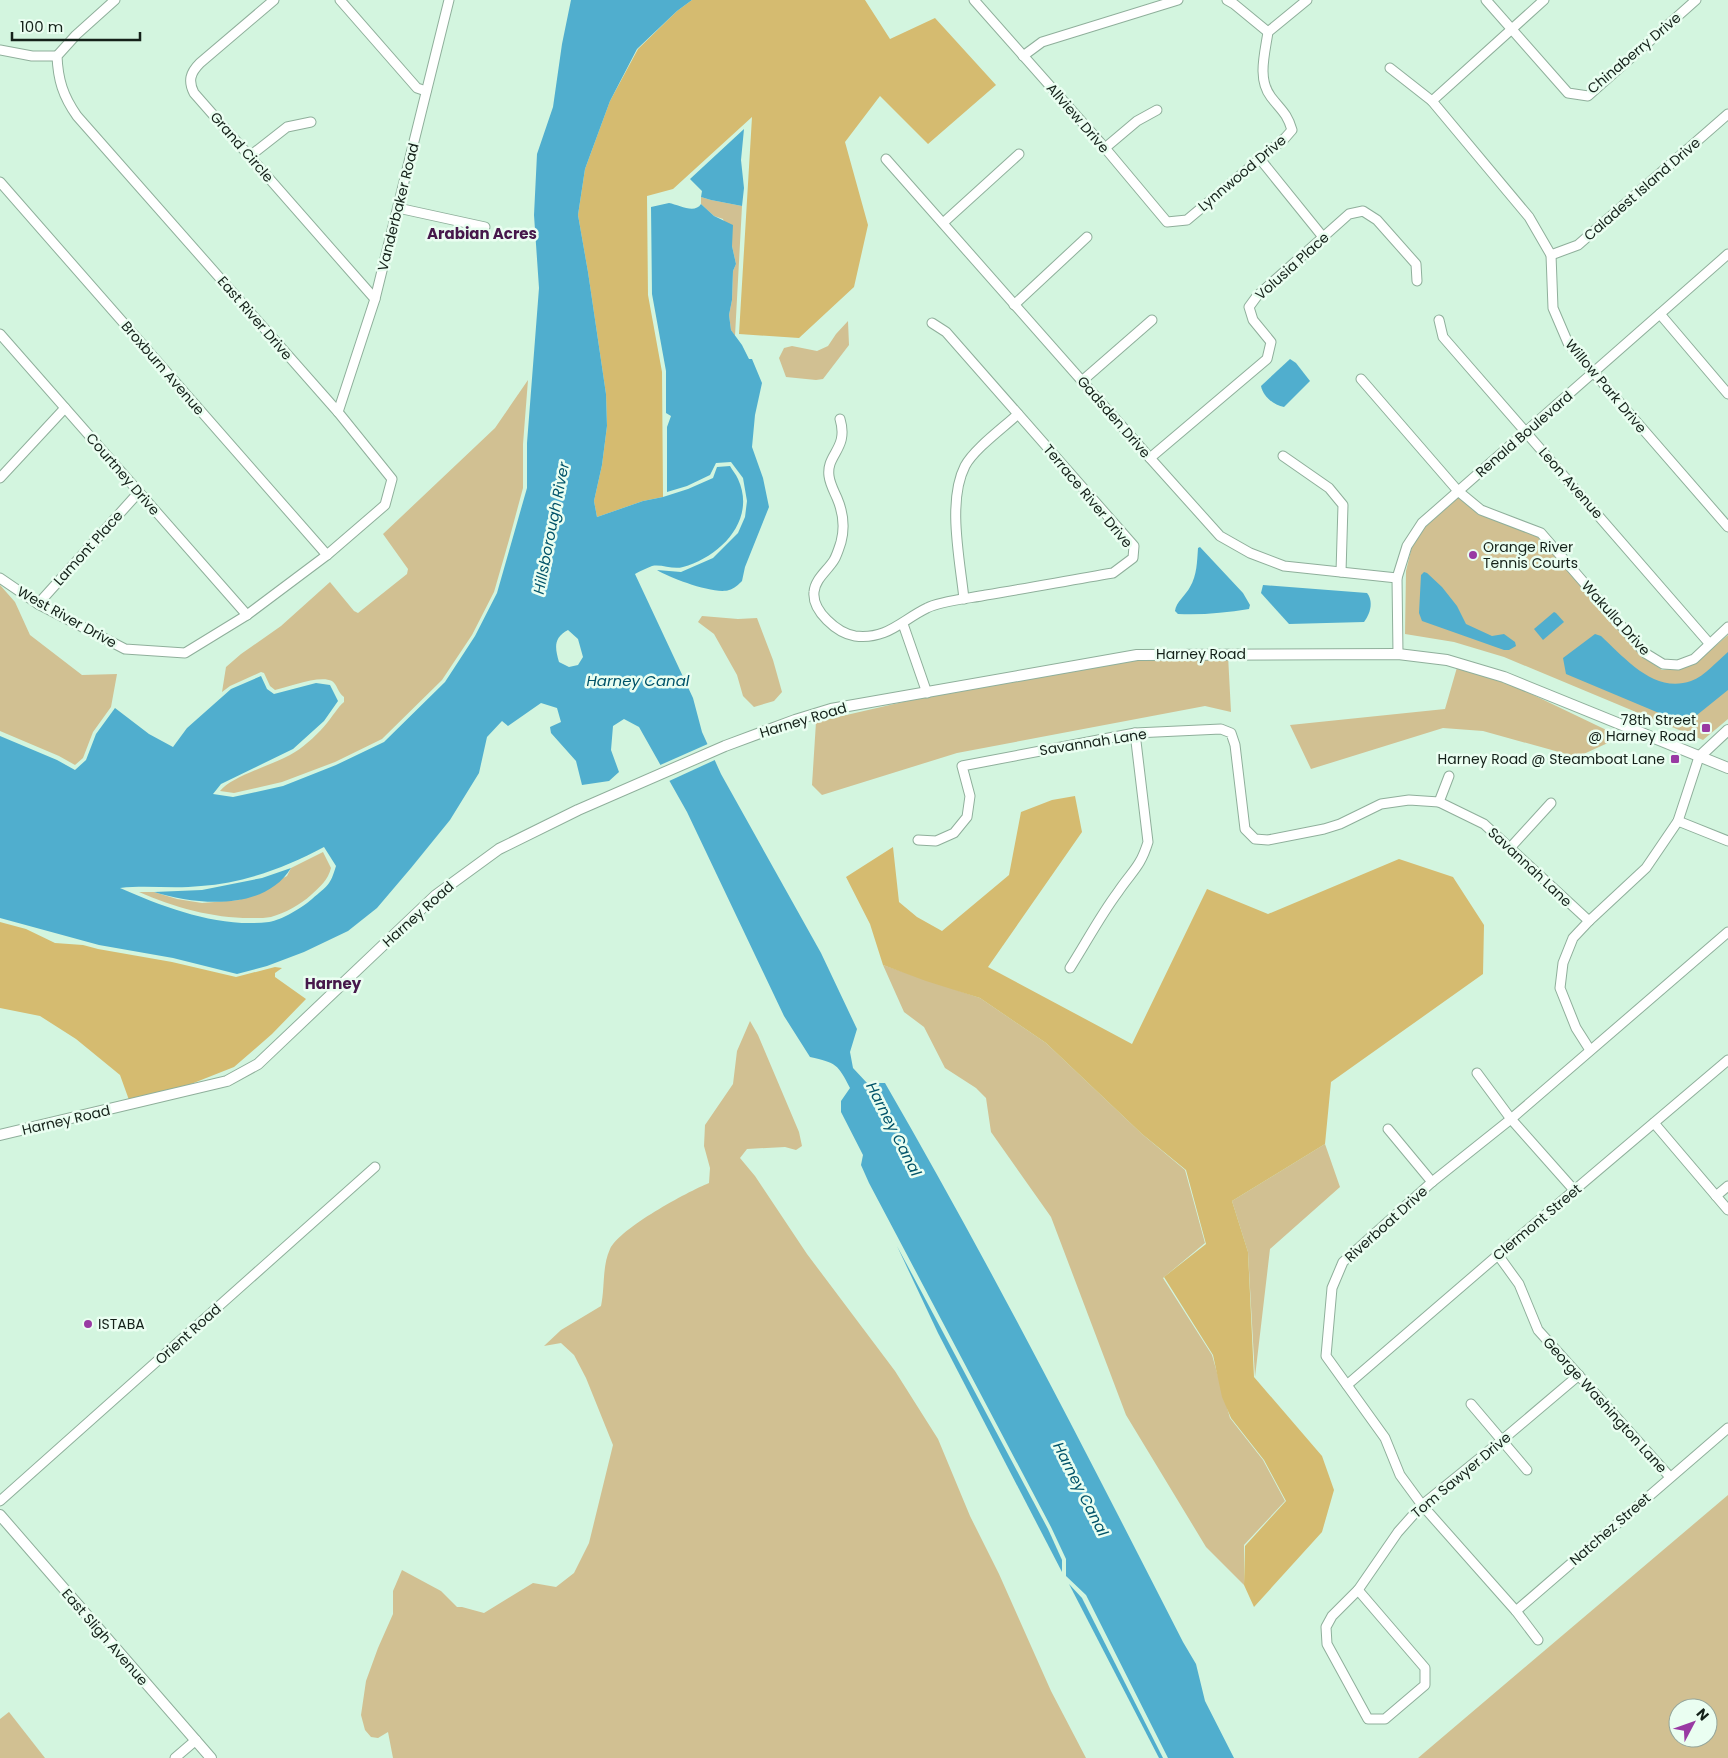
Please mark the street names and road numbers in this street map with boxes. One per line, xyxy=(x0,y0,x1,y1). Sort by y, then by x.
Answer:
street label: Chinaberry Drive xyxy=(1583,8,1685,98)
street label: Allview Drive xyxy=(1042,79,1114,157)
street label: Grand Circle xyxy=(206,107,279,187)
street label: Lynnwood Drive xyxy=(1194,130,1291,216)
street label: Caladest Island Drive xyxy=(1579,133,1705,245)
street label: Vanderbaker Road xyxy=(372,141,424,273)
street label: Volusia Place xyxy=(1251,227,1333,305)
street label: East River Drive xyxy=(213,272,297,365)
street label: Broxburn Avenue xyxy=(117,317,210,419)
street label: Willow Park Drive xyxy=(1561,335,1651,437)
street label: Gadsden Drive xyxy=(1073,372,1156,463)
street label: Renald Boulevard xyxy=(1471,386,1577,482)
street label: Courtney Drive xyxy=(82,428,165,520)
street label: Terrace River Drive xyxy=(1039,440,1138,552)
street label: Leon Avenue xyxy=(1534,443,1608,523)
street label: Lamont Place xyxy=(49,506,127,590)
street label: Wakulla Drive xyxy=(1577,576,1655,660)
street label: West River Drive xyxy=(14,581,121,653)
street label: Harney Road xyxy=(1156,644,1246,664)
street label: Harney Road xyxy=(757,697,849,743)
street label: Savannah Lane xyxy=(1038,724,1148,760)
street label: Savannah Lane xyxy=(1484,823,1577,911)
street label: Harney Road xyxy=(378,876,458,952)
street label: Harney Road xyxy=(20,1100,112,1140)
street label: Clermont Street xyxy=(1488,1179,1586,1265)
street label: Riverboat Drive xyxy=(1340,1181,1432,1267)
street label: Orient Road xyxy=(151,1299,225,1369)
street label: George Washington Lane xyxy=(1538,1333,1672,1478)
street label: Tom Sawyer Drive xyxy=(1407,1427,1515,1523)
street label: Natchez Street xyxy=(1565,1488,1655,1570)
street label: East Sligh Avenue xyxy=(57,1584,153,1690)

